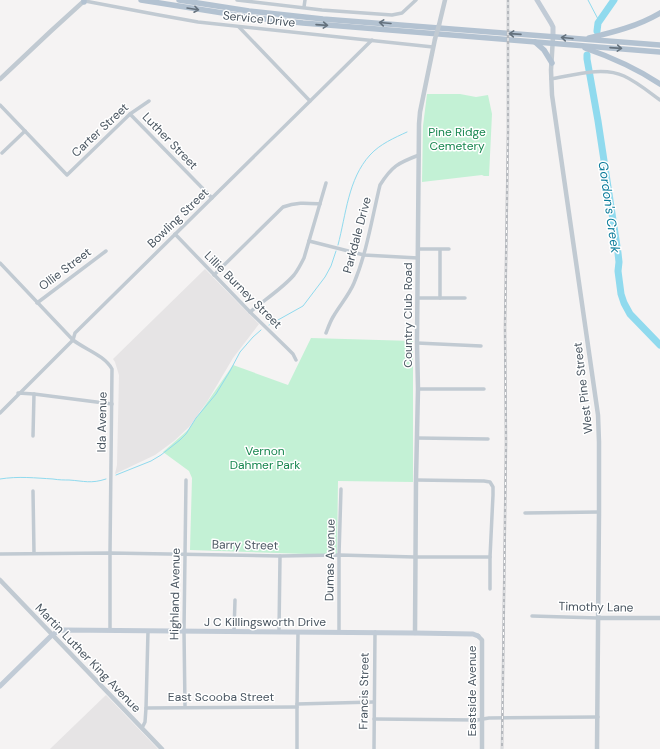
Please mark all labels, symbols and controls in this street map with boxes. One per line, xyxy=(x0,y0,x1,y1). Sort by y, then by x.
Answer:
one-way arrow xyxy=(186,5,199,13)
street label: Service Drive xyxy=(222,7,296,31)
one-way arrow xyxy=(379,19,392,26)
one-way arrow xyxy=(315,21,328,28)
one-way arrow xyxy=(509,30,522,37)
one-way arrow xyxy=(561,34,574,42)
one-way arrow xyxy=(609,45,622,52)
street label: Carter Street xyxy=(68,99,132,161)
street label: Luther Street xyxy=(139,109,201,173)
park label: Pine Ridge Cemetery xyxy=(428,124,486,154)
water label: Gordon's Creek xyxy=(595,160,624,254)
street label: Bowling Street xyxy=(144,184,212,251)
street label: Parkdale Drive xyxy=(339,195,375,275)
street label: Ollie Street xyxy=(36,244,95,294)
street label: Lillie Burney Street xyxy=(201,248,285,332)
street label: Country Club Road xyxy=(400,262,416,368)
street label: West Pine Street xyxy=(569,341,597,435)
street label: Ida Avenue xyxy=(93,391,111,453)
park label: Vernon Dahmer Park xyxy=(230,443,300,473)
street label: Dumas Avenue xyxy=(321,519,339,601)
street label: Barry Street xyxy=(212,536,279,554)
street label: Highland Avenue xyxy=(166,548,184,640)
street label: Timothy Lane xyxy=(558,598,634,616)
street label: Martin Luther King Avenue xyxy=(32,600,144,716)
street label: J C Killingsworth Drive xyxy=(204,614,326,630)
street label: Eastside Avenue xyxy=(464,645,480,737)
street label: Francis Street xyxy=(355,652,373,730)
street label: East Scooba Street xyxy=(168,689,274,705)

